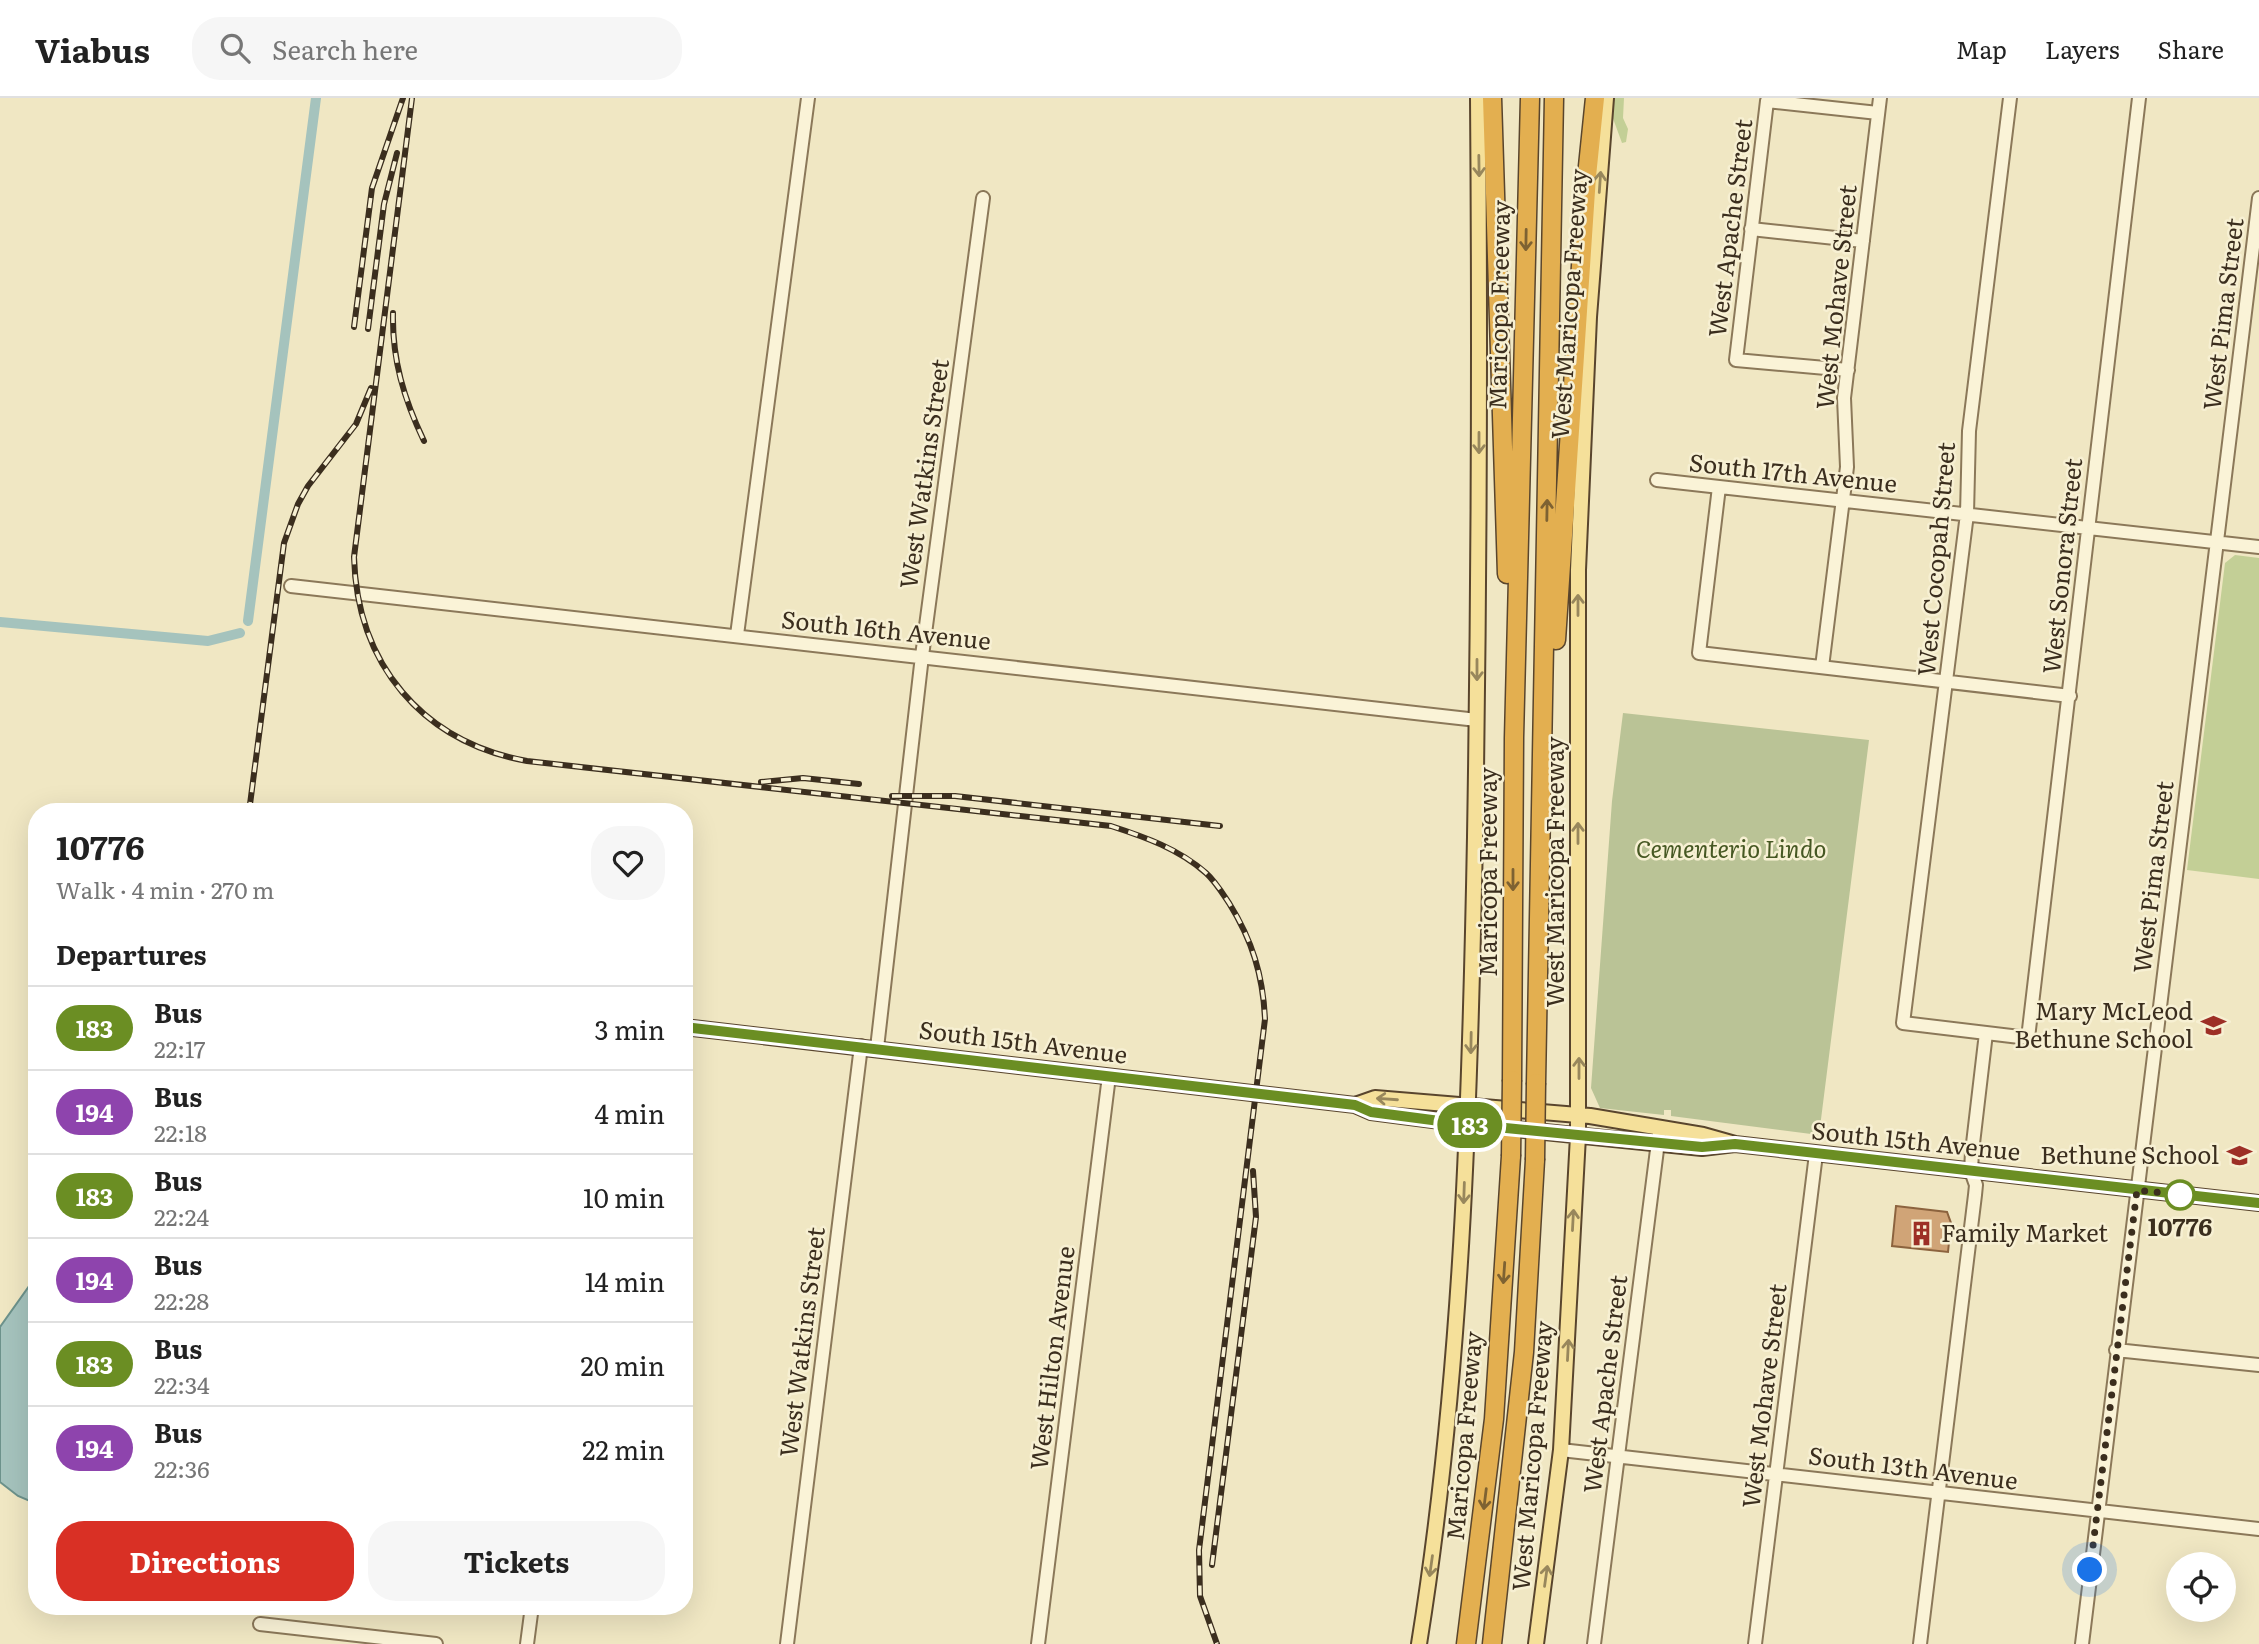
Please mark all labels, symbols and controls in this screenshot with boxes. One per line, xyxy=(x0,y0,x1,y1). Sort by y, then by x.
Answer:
search box xyxy=(192,17,682,80)
text: Viabus xyxy=(35,24,150,73)
icon: search xyxy=(216,29,254,67)
text: Search here xyxy=(272,29,418,68)
text: Map xyxy=(1956,31,2007,66)
text: Layers xyxy=(2045,31,2119,66)
text: Share xyxy=(2157,31,2224,66)
street label: West Apache Street xyxy=(1698,116,1759,339)
one-way arrow xyxy=(1472,154,1485,177)
street label: West Maricopa Freeway xyxy=(1541,167,1594,440)
one-way arrow xyxy=(1594,171,1607,194)
street label: West Mohave Street xyxy=(1805,182,1864,411)
street label: Maricopa Freeway xyxy=(1478,200,1517,410)
street label: West Pima Street xyxy=(2192,215,2251,412)
one-way arrow xyxy=(1520,228,1533,251)
street label: West Watkins Street xyxy=(889,356,956,591)
one-way arrow xyxy=(1472,431,1486,454)
street label: West Cocopah Street xyxy=(1907,440,1962,677)
street label: South 17th Avenue xyxy=(1687,443,1899,500)
street label: West Sonora Street xyxy=(2032,456,2089,675)
one-way arrow xyxy=(1540,499,1554,522)
one-way arrow xyxy=(1571,594,1585,617)
street label: South 16th Avenue xyxy=(780,600,993,657)
one-way arrow xyxy=(1470,658,1484,681)
street label: West Maricopa Freeway xyxy=(1536,736,1571,1008)
street label: Maricopa Freeway xyxy=(1469,767,1504,977)
street label: West Pima Street xyxy=(2122,778,2181,975)
text: 10776 xyxy=(56,821,144,870)
one-way arrow xyxy=(1571,821,1585,844)
button: heart xyxy=(591,826,665,900)
park label: Cementerio Lindo xyxy=(1636,830,1826,865)
one-way arrow xyxy=(1506,868,1520,891)
text: Walk · 4 min · 270 m xyxy=(56,872,274,906)
text: Departures xyxy=(56,934,207,973)
text: Bus xyxy=(154,992,202,1031)
place label: Mary McLeod Bethune School xyxy=(2014,992,2193,1055)
text: 3 min xyxy=(595,1009,665,1048)
text: 183 xyxy=(76,1010,113,1045)
street label: South 15th Avenue xyxy=(917,1010,1130,1071)
school or university icon: Mary McLeod Bethune School xyxy=(2199,1012,2227,1040)
text: 22:17 xyxy=(154,1031,205,1065)
one-way arrow xyxy=(1464,1032,1478,1055)
one-way arrow xyxy=(1572,1057,1586,1080)
text: Bus xyxy=(154,1076,202,1115)
one-way arrow xyxy=(1376,1092,1399,1105)
text: 4 min xyxy=(594,1093,665,1132)
text: 194 xyxy=(75,1094,114,1129)
line badge: 183 xyxy=(1430,1102,1510,1148)
text: 183 xyxy=(1451,1107,1489,1142)
street label: South 15th Avenue xyxy=(1810,1111,2022,1168)
text: 22:18 xyxy=(154,1115,207,1149)
place label: Bethune School xyxy=(2040,1136,2219,1171)
school or university icon: Bethune School xyxy=(2225,1142,2253,1170)
text: Bus xyxy=(154,1160,202,1199)
text: 10 min xyxy=(583,1177,665,1216)
text: 183 xyxy=(76,1178,113,1213)
marker: 10776 xyxy=(2165,1180,2195,1210)
one-way arrow xyxy=(1457,1181,1470,1204)
text: 22:24 xyxy=(154,1199,209,1233)
place label: 10776 xyxy=(2148,1208,2212,1243)
one-way arrow xyxy=(1567,1209,1580,1232)
place label: Family Market xyxy=(1941,1214,2108,1249)
building icon: Family Market xyxy=(1907,1220,1935,1248)
street label: West Watkins Street xyxy=(769,1224,832,1459)
text: Bus xyxy=(154,1244,202,1283)
street label: West Hilton Avenue xyxy=(1019,1244,1082,1472)
text: 14 min xyxy=(585,1261,665,1300)
one-way arrow xyxy=(1497,1261,1510,1284)
text: 194 xyxy=(75,1262,114,1297)
street label: West Apache Street xyxy=(1573,1272,1634,1495)
street label: West Mohave Street xyxy=(1731,1281,1794,1510)
text: 22:28 xyxy=(154,1283,209,1317)
street label: West Maricopa Freeway xyxy=(1501,1319,1560,1592)
text: Bus xyxy=(154,1328,202,1367)
street label: Maricopa Freeway xyxy=(1436,1330,1489,1542)
one-way arrow xyxy=(1561,1339,1574,1362)
text: 20 min xyxy=(580,1345,665,1384)
text: 183 xyxy=(76,1346,113,1381)
text: 22:34 xyxy=(154,1367,210,1401)
text: Bus xyxy=(154,1412,202,1451)
text: 22 min xyxy=(582,1429,665,1468)
text: 194 xyxy=(75,1430,114,1465)
street label: South 13th Avenue xyxy=(1807,1436,2020,1497)
text: 22:36 xyxy=(154,1451,210,1485)
one-way arrow xyxy=(1478,1488,1491,1510)
button: Directions xyxy=(56,1521,354,1601)
button: Tickets xyxy=(368,1521,665,1601)
your location xyxy=(2072,1552,2107,1587)
map controls xyxy=(2166,1552,2236,1622)
button: locate xyxy=(2166,1552,2236,1622)
one-way arrow xyxy=(1424,1554,1437,1576)
one-way arrow xyxy=(1539,1566,1552,1588)

